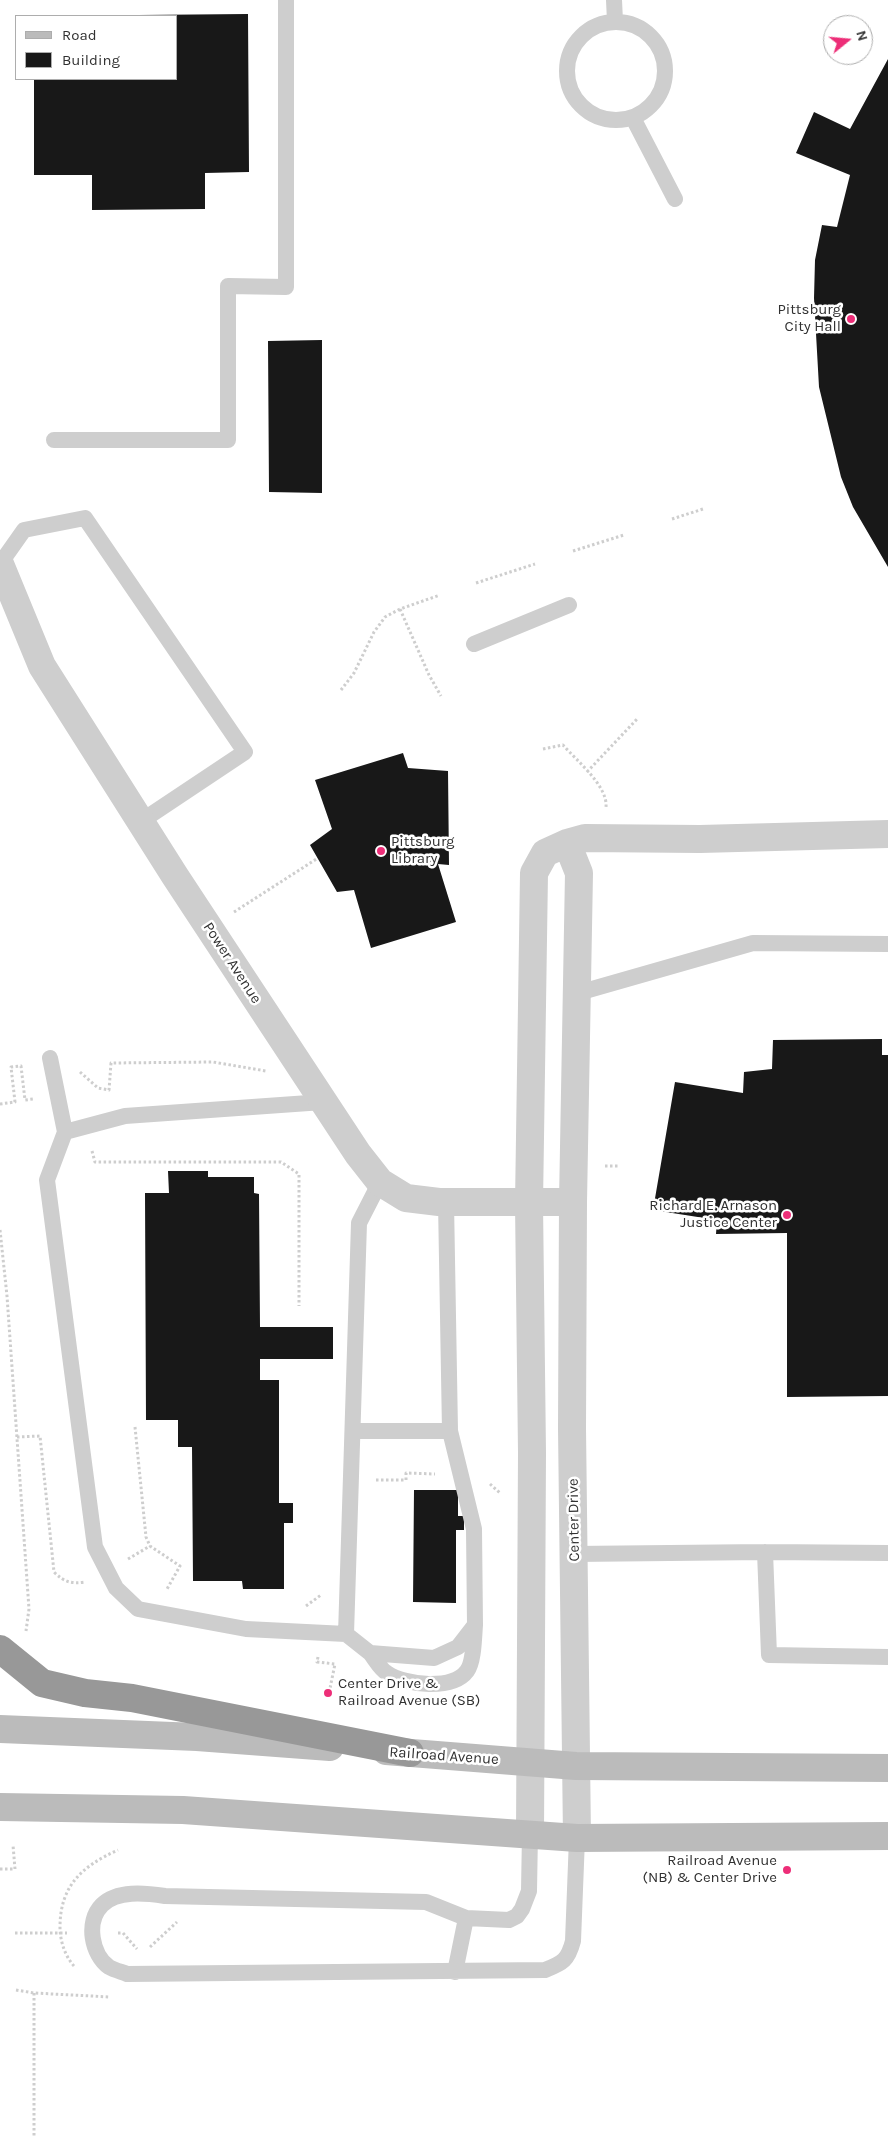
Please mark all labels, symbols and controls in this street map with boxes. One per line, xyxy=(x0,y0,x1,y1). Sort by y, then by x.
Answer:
legend xyxy=(15,15,178,80)
north arrow xyxy=(823,15,873,65)
text: Road xyxy=(62,26,97,44)
text: N xyxy=(852,28,871,43)
text: Building xyxy=(62,51,120,69)
place label: Pittsburg City Hall xyxy=(777,301,841,336)
marker: Pittsburg City Hall xyxy=(845,313,857,325)
place label: Pittsburg Library xyxy=(391,833,455,868)
marker: Pittsburg Library xyxy=(375,845,387,857)
street label: Power Avenue xyxy=(199,919,265,1007)
place label: Richard E. Arnason Justice Center xyxy=(649,1197,777,1232)
marker: Richard E. Arnason Justice Center xyxy=(781,1209,793,1221)
street label: Center Drive xyxy=(564,1478,584,1562)
place label: Center Drive & Railroad Avenue (SB) xyxy=(338,1675,480,1710)
marker: Center Drive & Railroad Avenue (SB) xyxy=(322,1687,334,1699)
street label: Railroad Avenue xyxy=(389,1743,499,1769)
place label: Railroad Avenue (NB) & Center Drive xyxy=(643,1852,777,1887)
marker: Railroad Avenue (NB) & Center Drive xyxy=(781,1864,793,1876)

